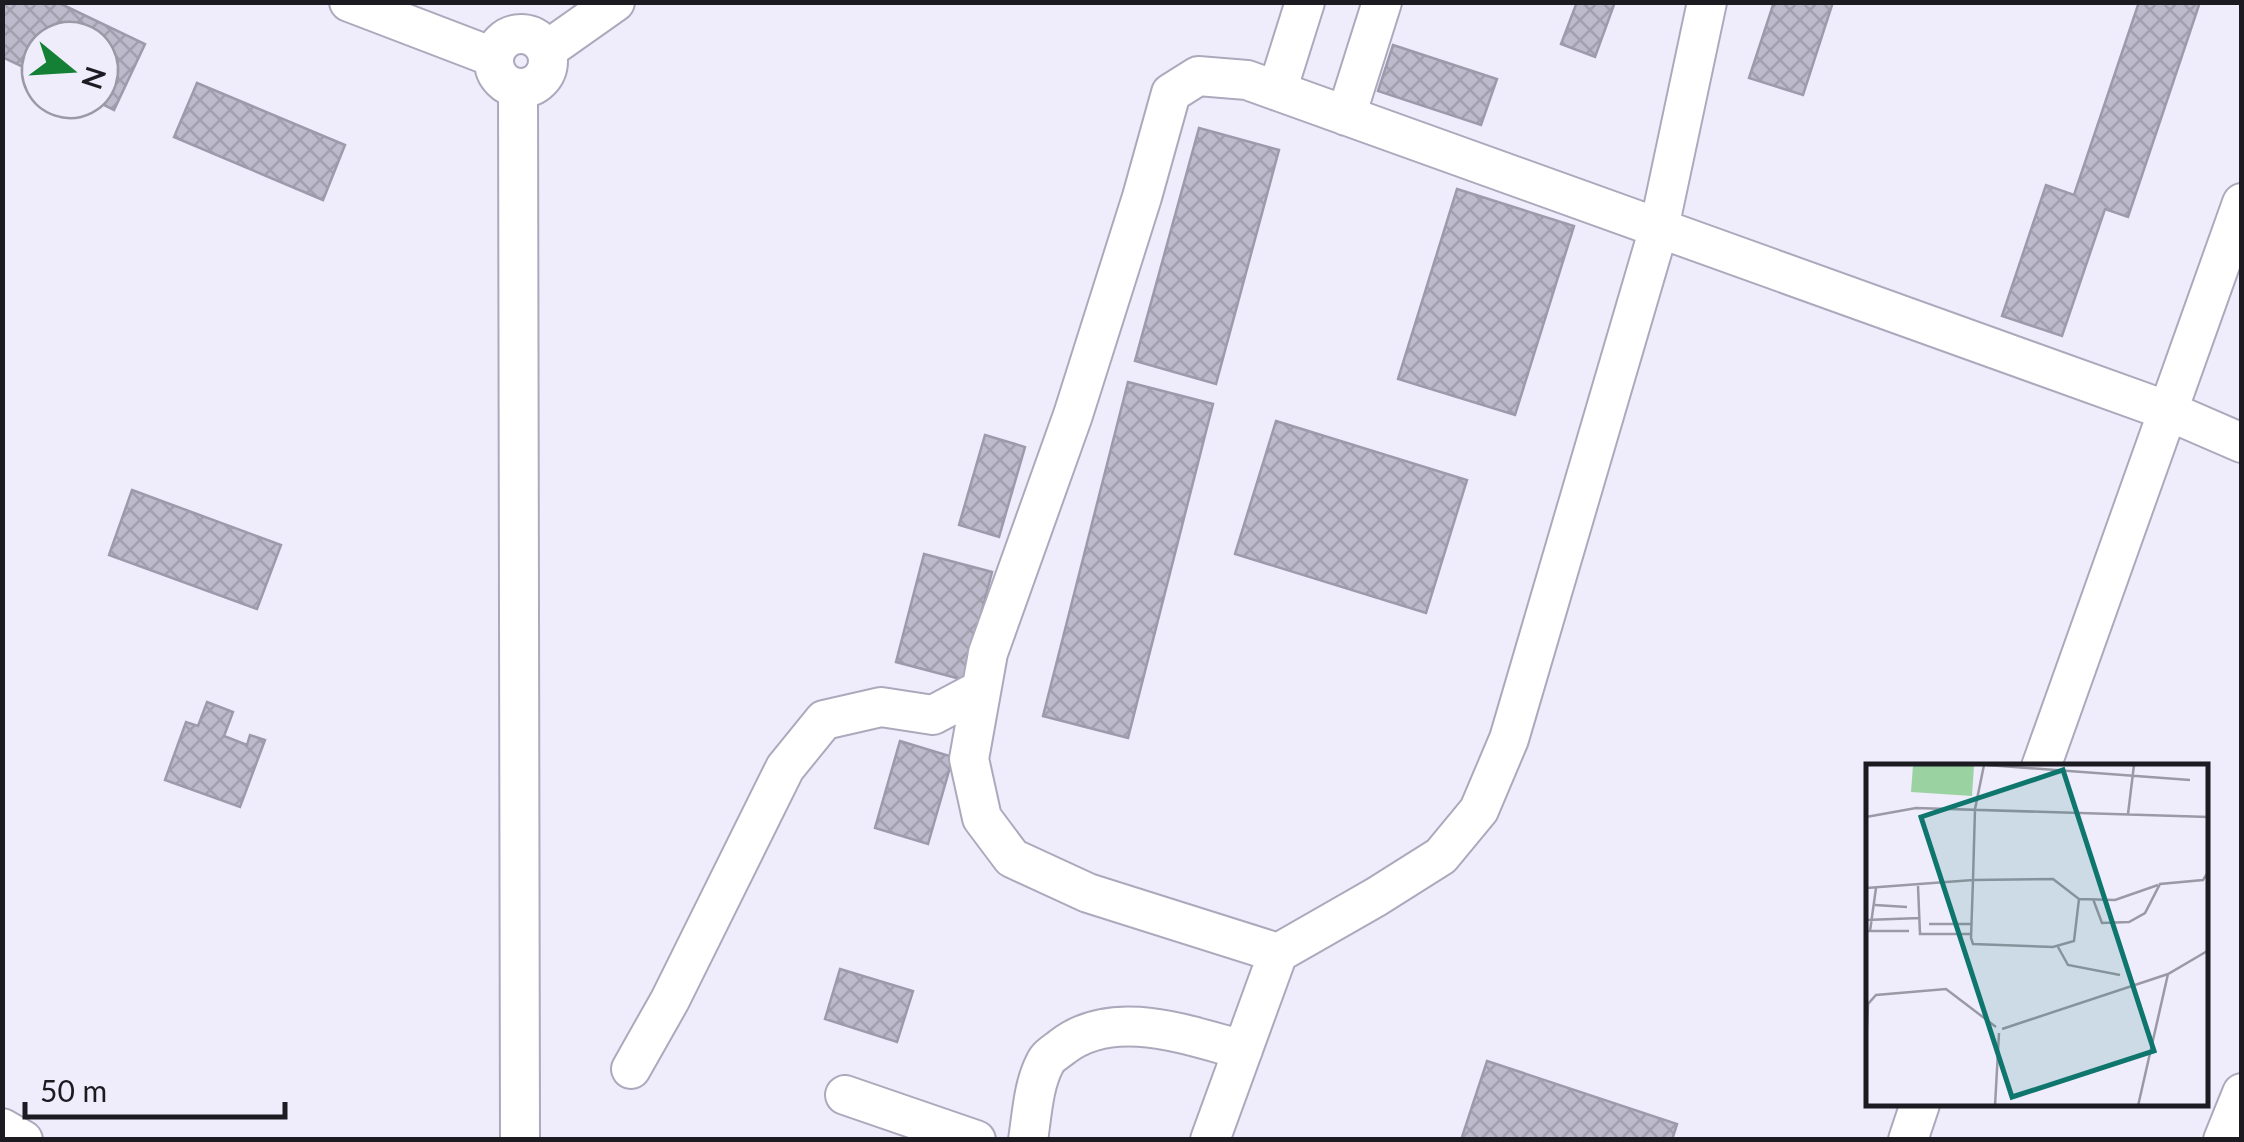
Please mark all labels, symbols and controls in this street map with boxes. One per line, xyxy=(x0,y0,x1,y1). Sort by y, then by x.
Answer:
north arrow xyxy=(20,20,120,120)
text: N xyxy=(75,63,114,94)
inset map xyxy=(1866,764,2209,1107)
scale bar xyxy=(25,1057,285,1119)
text: 50 m xyxy=(40,1072,107,1108)

